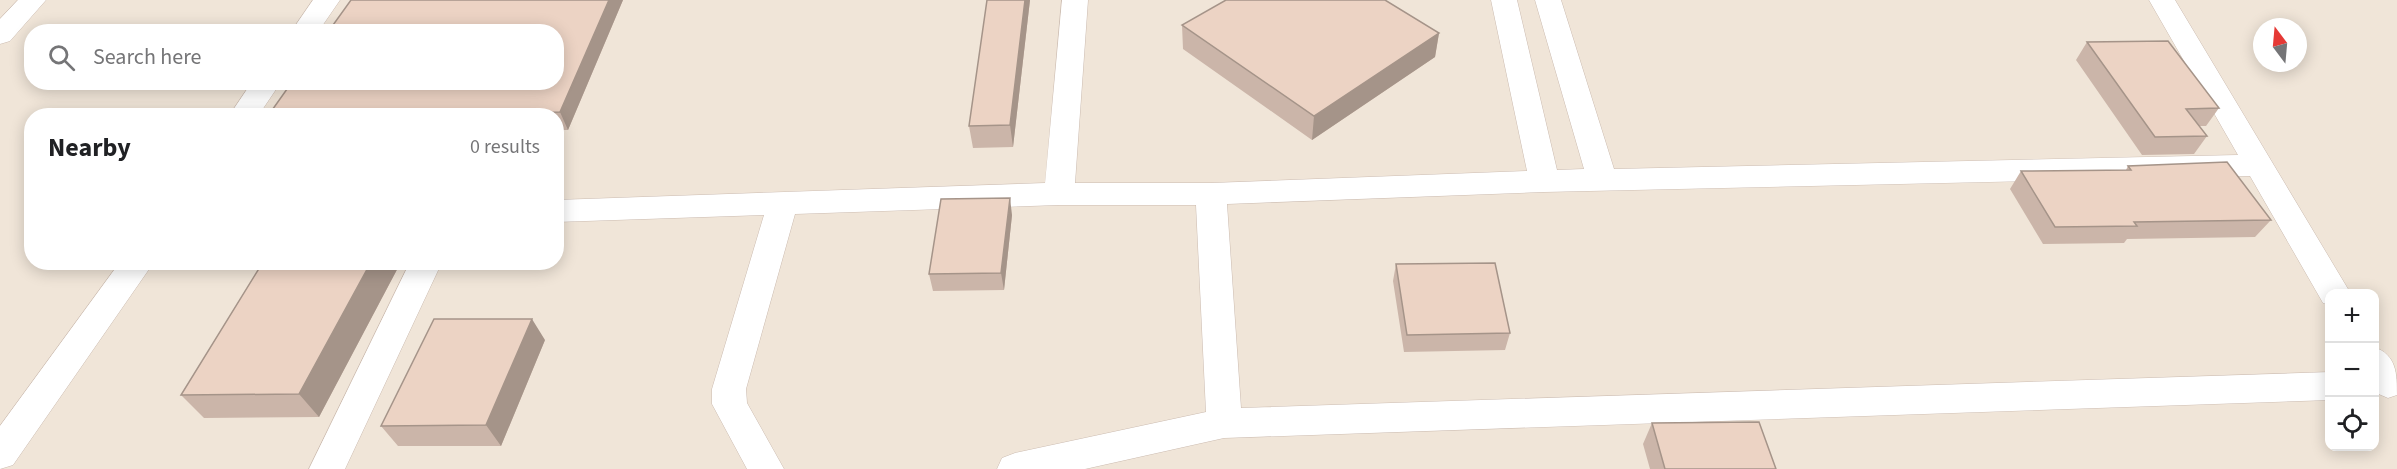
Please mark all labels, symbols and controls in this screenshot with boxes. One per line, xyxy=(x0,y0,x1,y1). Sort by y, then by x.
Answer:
north arrow xyxy=(2253,18,2307,72)
search box xyxy=(24,24,564,90)
icon: search xyxy=(45,41,78,74)
text: Search here xyxy=(93,41,201,73)
text: Nearby xyxy=(48,129,131,166)
text: 0 results xyxy=(470,133,540,161)
map controls xyxy=(2325,289,2379,451)
button: + xyxy=(2325,289,2379,343)
button: − xyxy=(2325,343,2379,397)
button: locate xyxy=(2325,397,2379,451)

